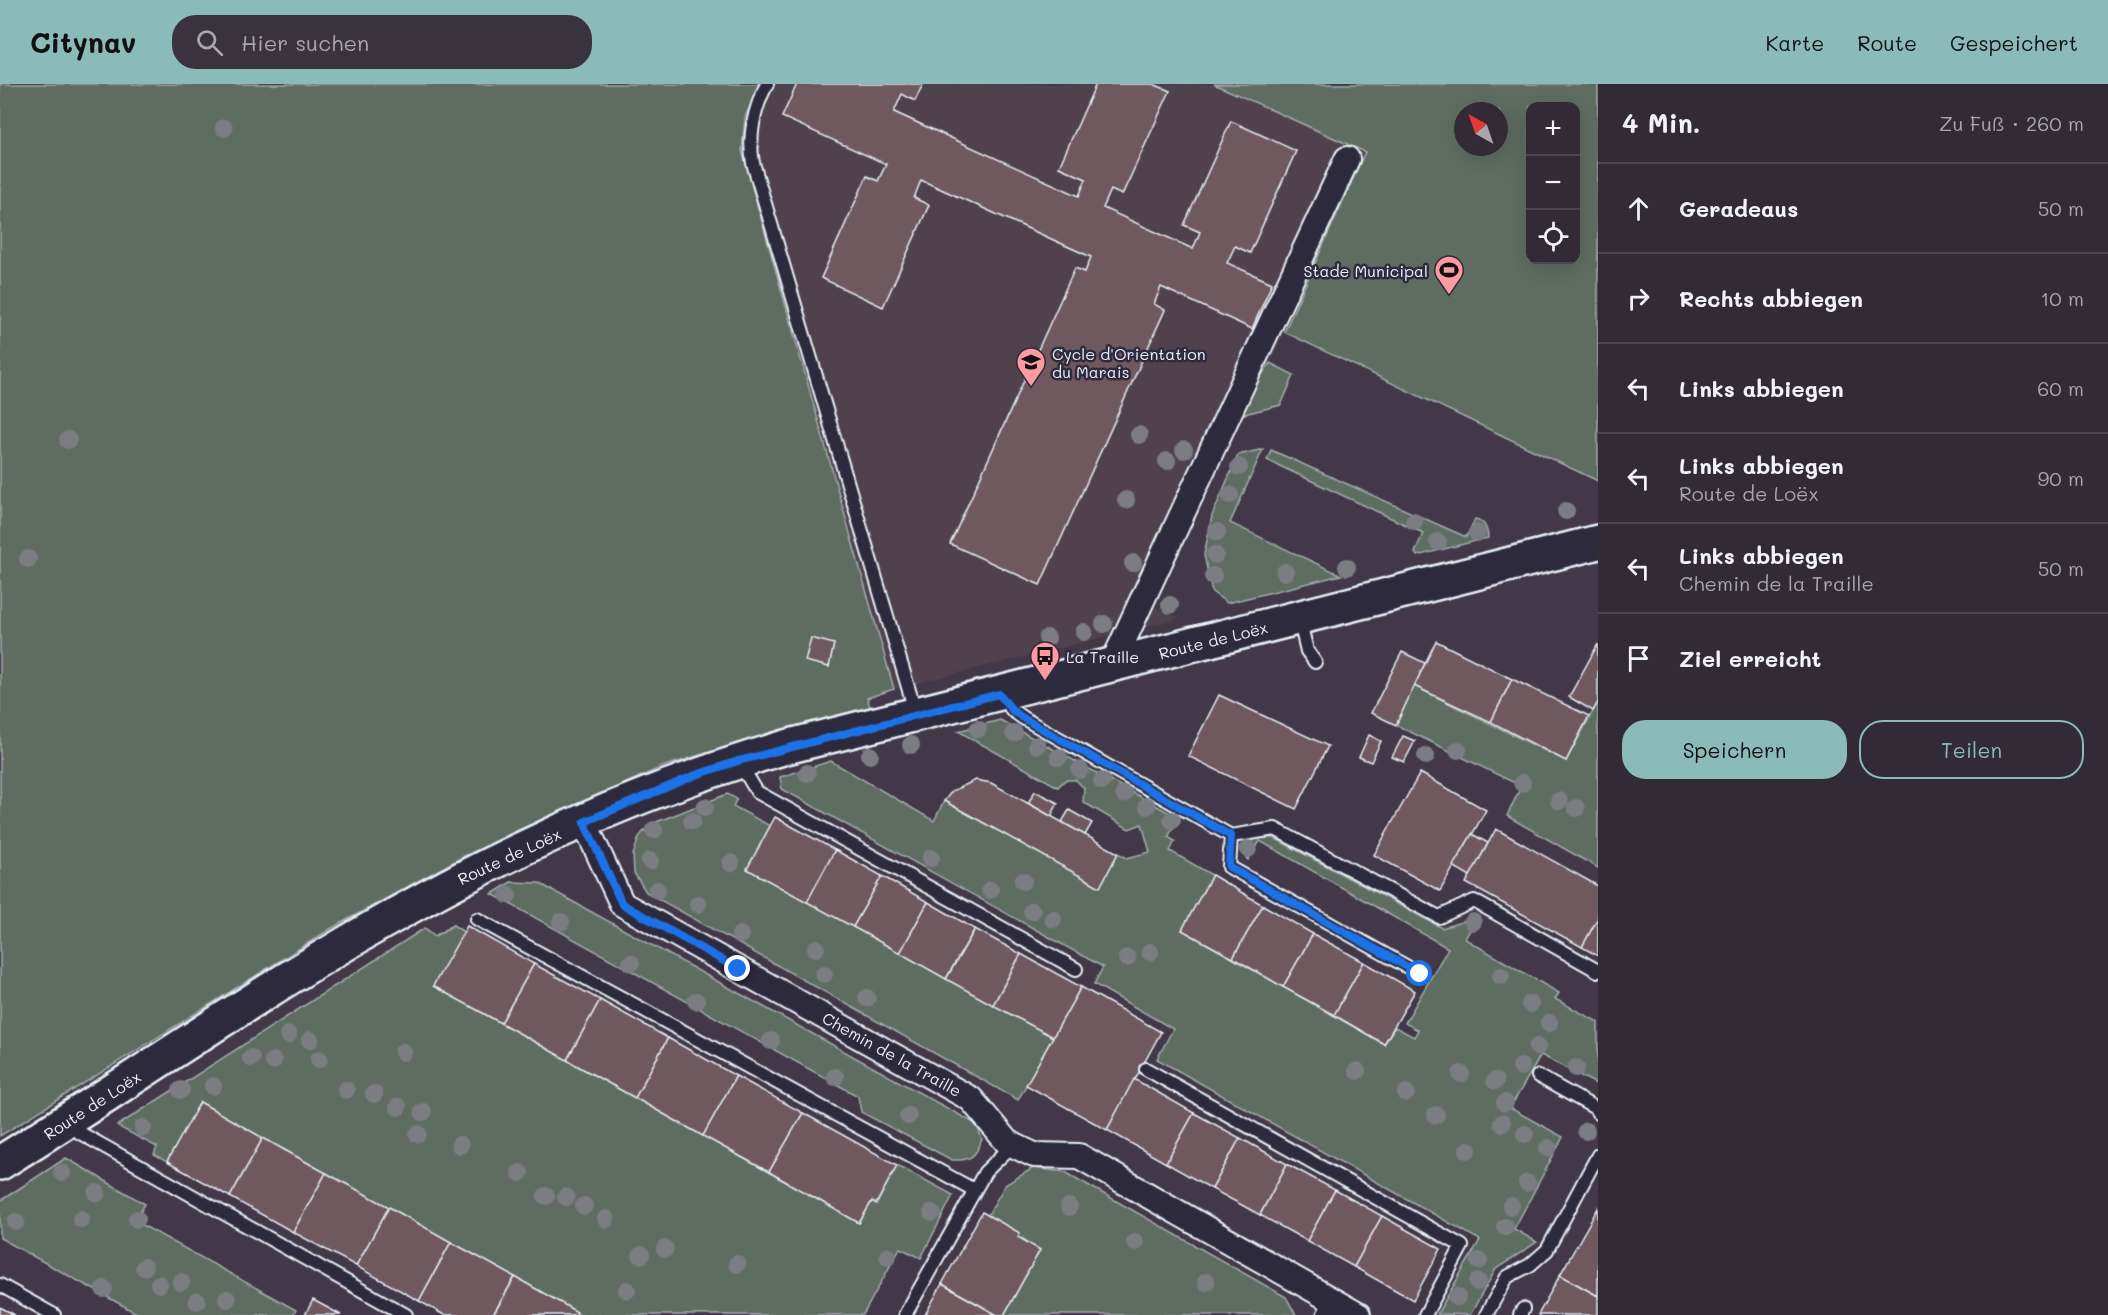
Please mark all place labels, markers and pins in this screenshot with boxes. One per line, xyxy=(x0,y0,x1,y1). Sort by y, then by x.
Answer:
sports icon: Stade Municipal xyxy=(1433,254,1465,296)
place label: Stade Municipal xyxy=(1303,260,1428,281)
place label: Cycle d'Orientation du Marais xyxy=(1052,343,1206,382)
school or university icon: Cycle d'Orientation du Marais xyxy=(1015,346,1047,388)
bus stop icon: La Traille xyxy=(1029,640,1061,682)
place label: La Traille xyxy=(1066,646,1139,667)

